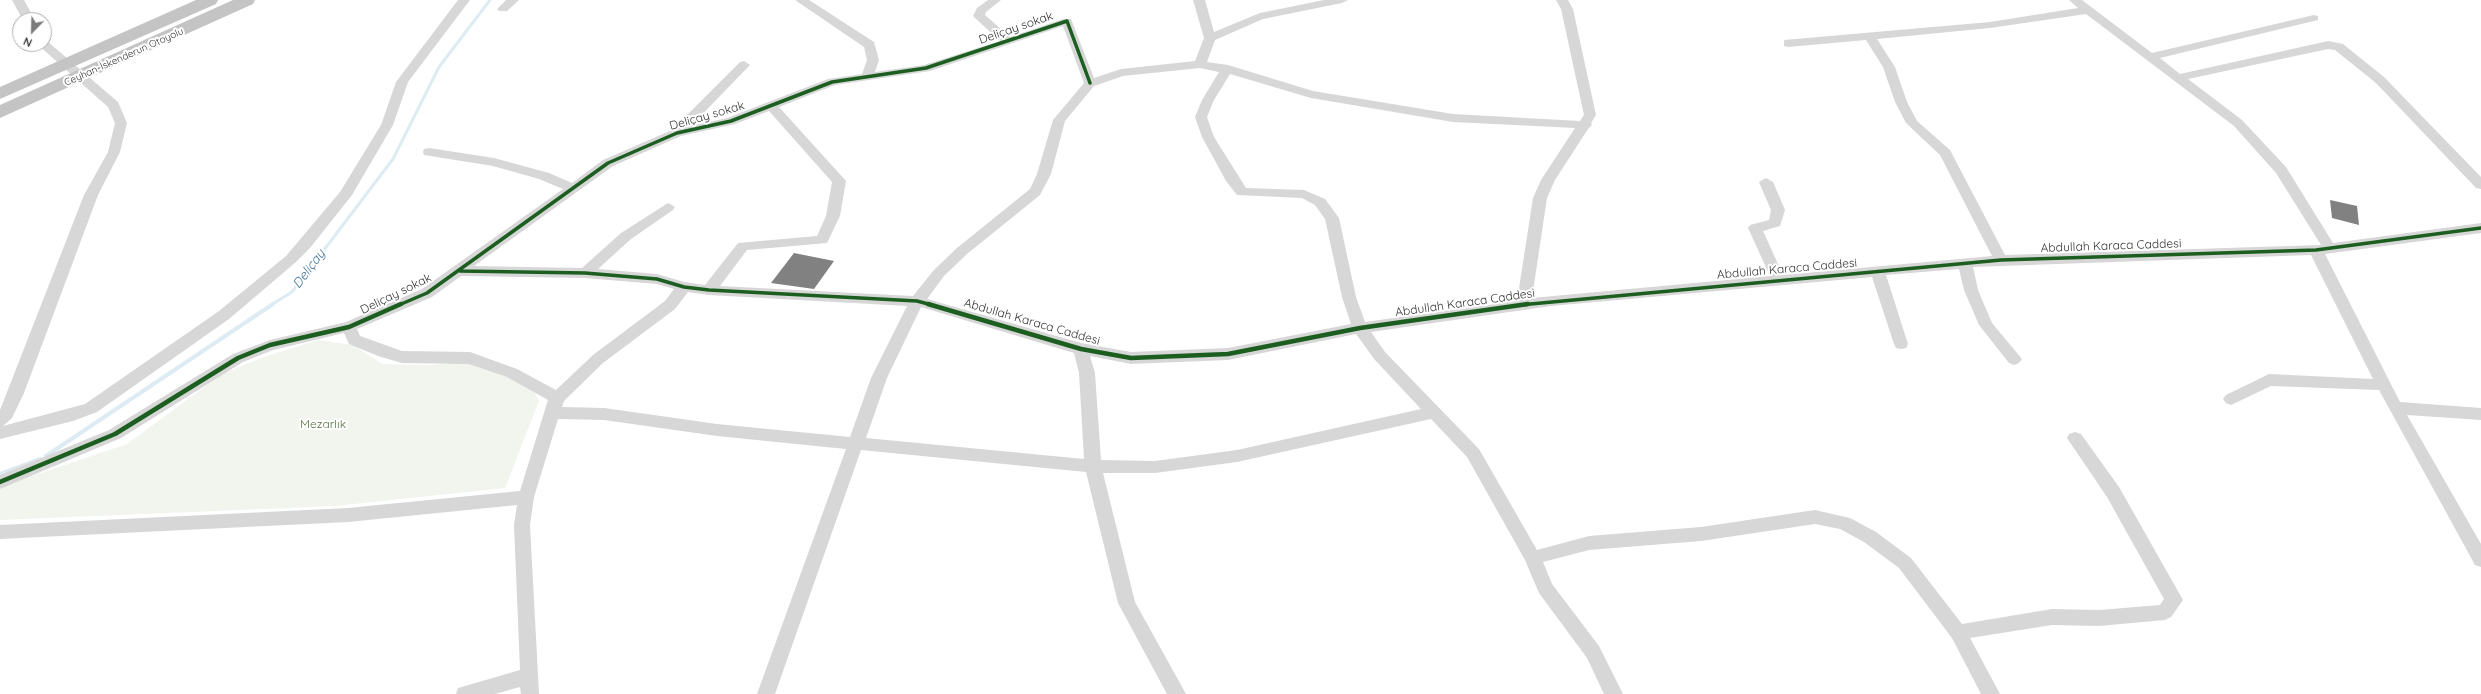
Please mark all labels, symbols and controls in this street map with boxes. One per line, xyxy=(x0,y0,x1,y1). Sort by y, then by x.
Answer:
street label: Deliçay sokak xyxy=(977,9,1055,47)
north arrow xyxy=(12,12,52,52)
street label: Ceyhan-İskenderun Otoyolu xyxy=(62,25,186,89)
text: N xyxy=(21,34,34,50)
street label: Deliçay sokak xyxy=(668,98,746,134)
street label: Abdullah Karaca Caddesi xyxy=(2040,236,2182,256)
water label: Deliçay xyxy=(289,247,329,291)
street label: Abdullah Karaca Caddesi xyxy=(1716,256,1858,282)
street label: Deliçay sokak xyxy=(358,271,434,317)
street label: Abdullah Karaca Caddesi xyxy=(1394,286,1536,320)
street label: Abdullah Karaca Caddesi xyxy=(962,296,1102,348)
park label: Mezarlık xyxy=(300,417,346,431)

